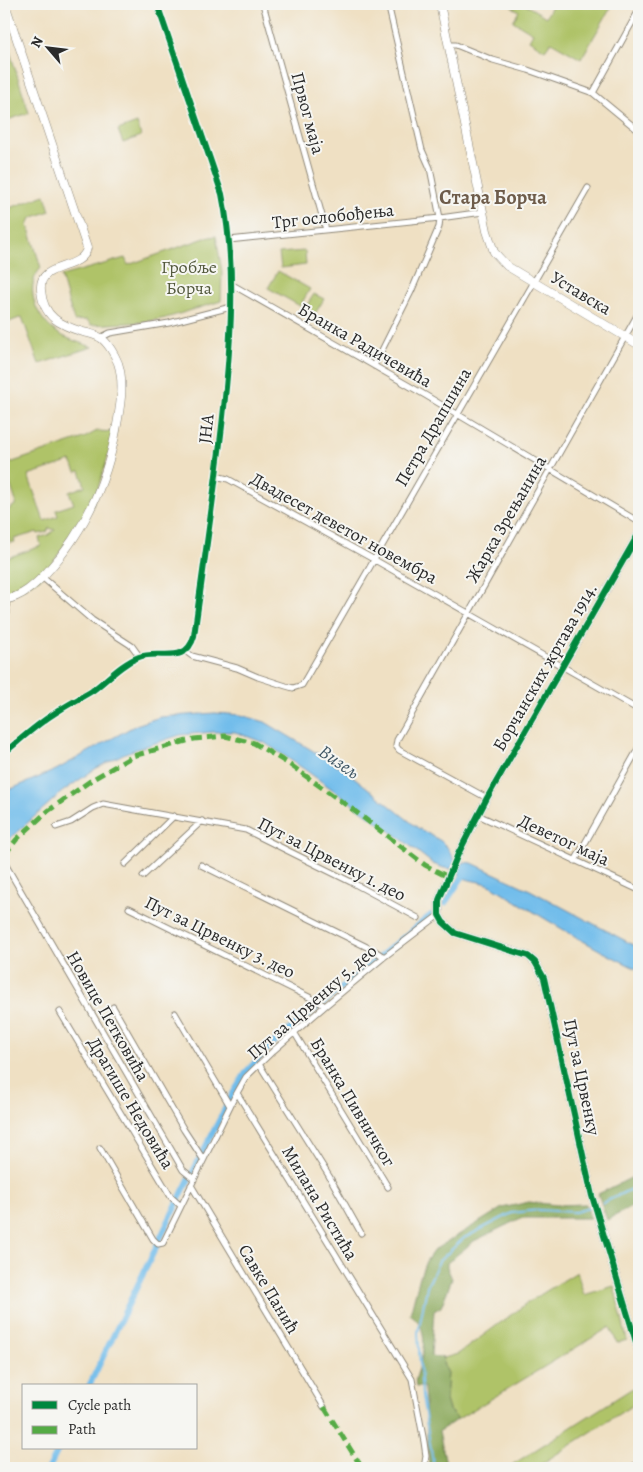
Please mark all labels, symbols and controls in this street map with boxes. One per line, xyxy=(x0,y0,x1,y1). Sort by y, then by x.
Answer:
north arrow xyxy=(22,22,72,72)
text: N xyxy=(26,33,48,51)
street label: Првог маја xyxy=(286,69,331,157)
district label: Стара Борча xyxy=(439,184,547,211)
street label: Трг ослобођења xyxy=(271,198,396,234)
park label: Гробље Борча xyxy=(161,255,217,300)
street label: Уставска xyxy=(546,266,616,321)
street label: Бранка Радичевића xyxy=(294,297,437,393)
street label: Петра Драпшина xyxy=(389,363,477,491)
street label: ЈНА xyxy=(193,413,220,445)
street label: Жарка Зрењанина xyxy=(460,450,553,587)
street label: Двадесет деветог новембра xyxy=(246,467,442,590)
street label: Борчанских жртава 1914. xyxy=(487,578,603,756)
water label: Визељ xyxy=(313,739,365,785)
street label: Деветог маја xyxy=(515,808,614,872)
street label: Пут за Црвенку 1. део xyxy=(254,811,410,907)
street label: Пут за Црвенку 3. део xyxy=(141,890,299,984)
street label: Пут за Црвенку 5. део xyxy=(242,939,382,1065)
street label: Новице Петковића xyxy=(61,946,155,1086)
street label: Пут за Црвенку xyxy=(558,1017,606,1138)
street label: Драгише Недовића xyxy=(82,1032,180,1174)
street label: Бранка Пивничког xyxy=(305,1033,401,1171)
street label: Милана Ристића xyxy=(276,1141,364,1265)
street label: Савке Панић xyxy=(233,1240,305,1338)
legend xyxy=(22,1384,198,1450)
text: Cycle path xyxy=(68,1395,131,1415)
text: Path xyxy=(68,1419,96,1439)

